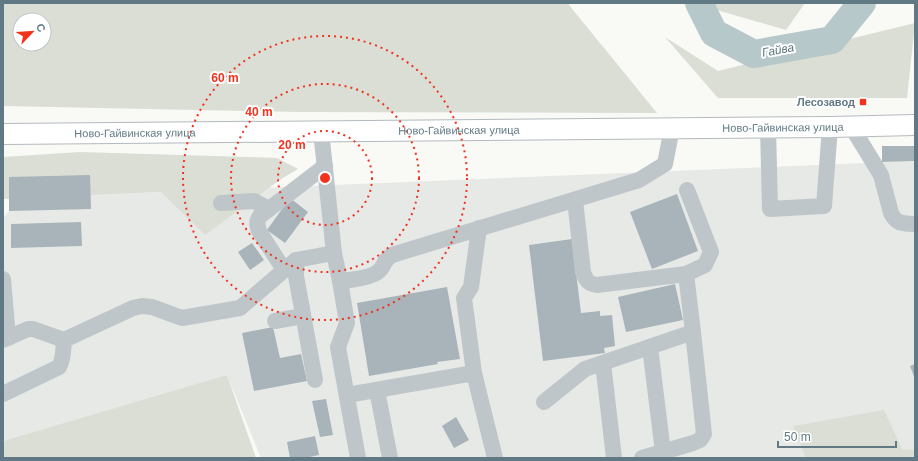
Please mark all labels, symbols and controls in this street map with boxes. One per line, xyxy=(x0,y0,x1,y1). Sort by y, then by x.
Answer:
north arrow xyxy=(12,12,52,52)
text: С xyxy=(34,22,48,34)
water label: Гайва xyxy=(761,40,795,60)
text: 60 m xyxy=(211,71,239,85)
place label: Лесозавод xyxy=(797,96,855,108)
marker: Лесозавод xyxy=(858,97,868,107)
text: 40 m xyxy=(245,105,273,119)
street label: Ново-Гайвинская улица xyxy=(722,121,845,134)
street label: Ново-Гайвинская улица xyxy=(398,124,521,137)
street label: Ново-Гайвинская улица xyxy=(74,126,197,139)
text: 20 m xyxy=(278,138,306,152)
centre of rings xyxy=(318,171,332,185)
scale bar xyxy=(778,423,896,449)
text: 50 m xyxy=(784,430,811,444)

